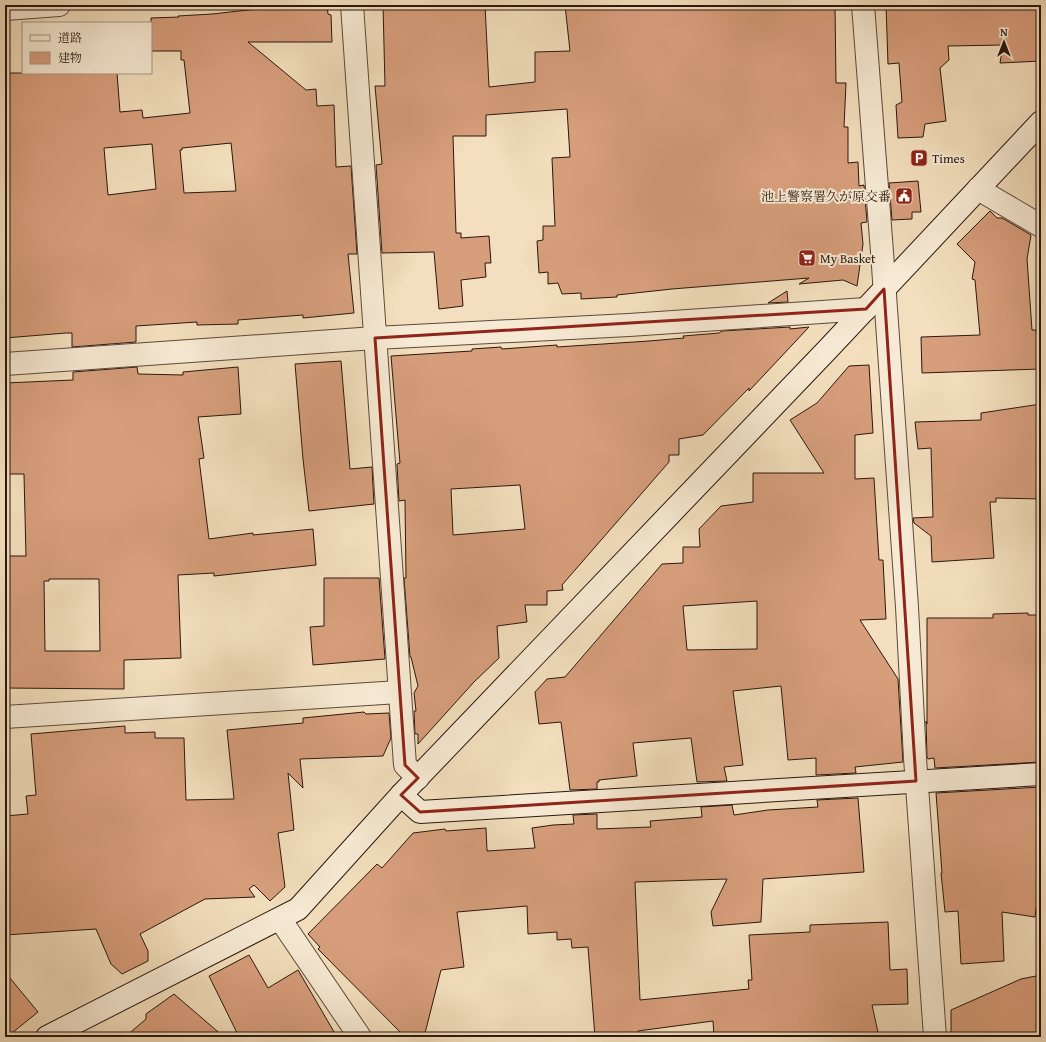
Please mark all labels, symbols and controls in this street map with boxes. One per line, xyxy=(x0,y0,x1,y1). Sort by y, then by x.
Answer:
legend xyxy=(22,22,152,74)
north arrow xyxy=(984,22,1024,62)
text: N xyxy=(1000,24,1008,40)
text: 道路 xyxy=(58,29,82,46)
text: 建物 xyxy=(58,49,82,66)
parking icon: Times xyxy=(909,148,929,168)
place label: Times xyxy=(932,149,965,168)
public building icon: 池上警察署久が原交番 xyxy=(894,186,914,206)
place label: 池上警察署久が原交番 xyxy=(761,187,891,206)
supermarket icon: My Basket xyxy=(797,248,817,268)
place label: My Basket xyxy=(820,249,876,268)

